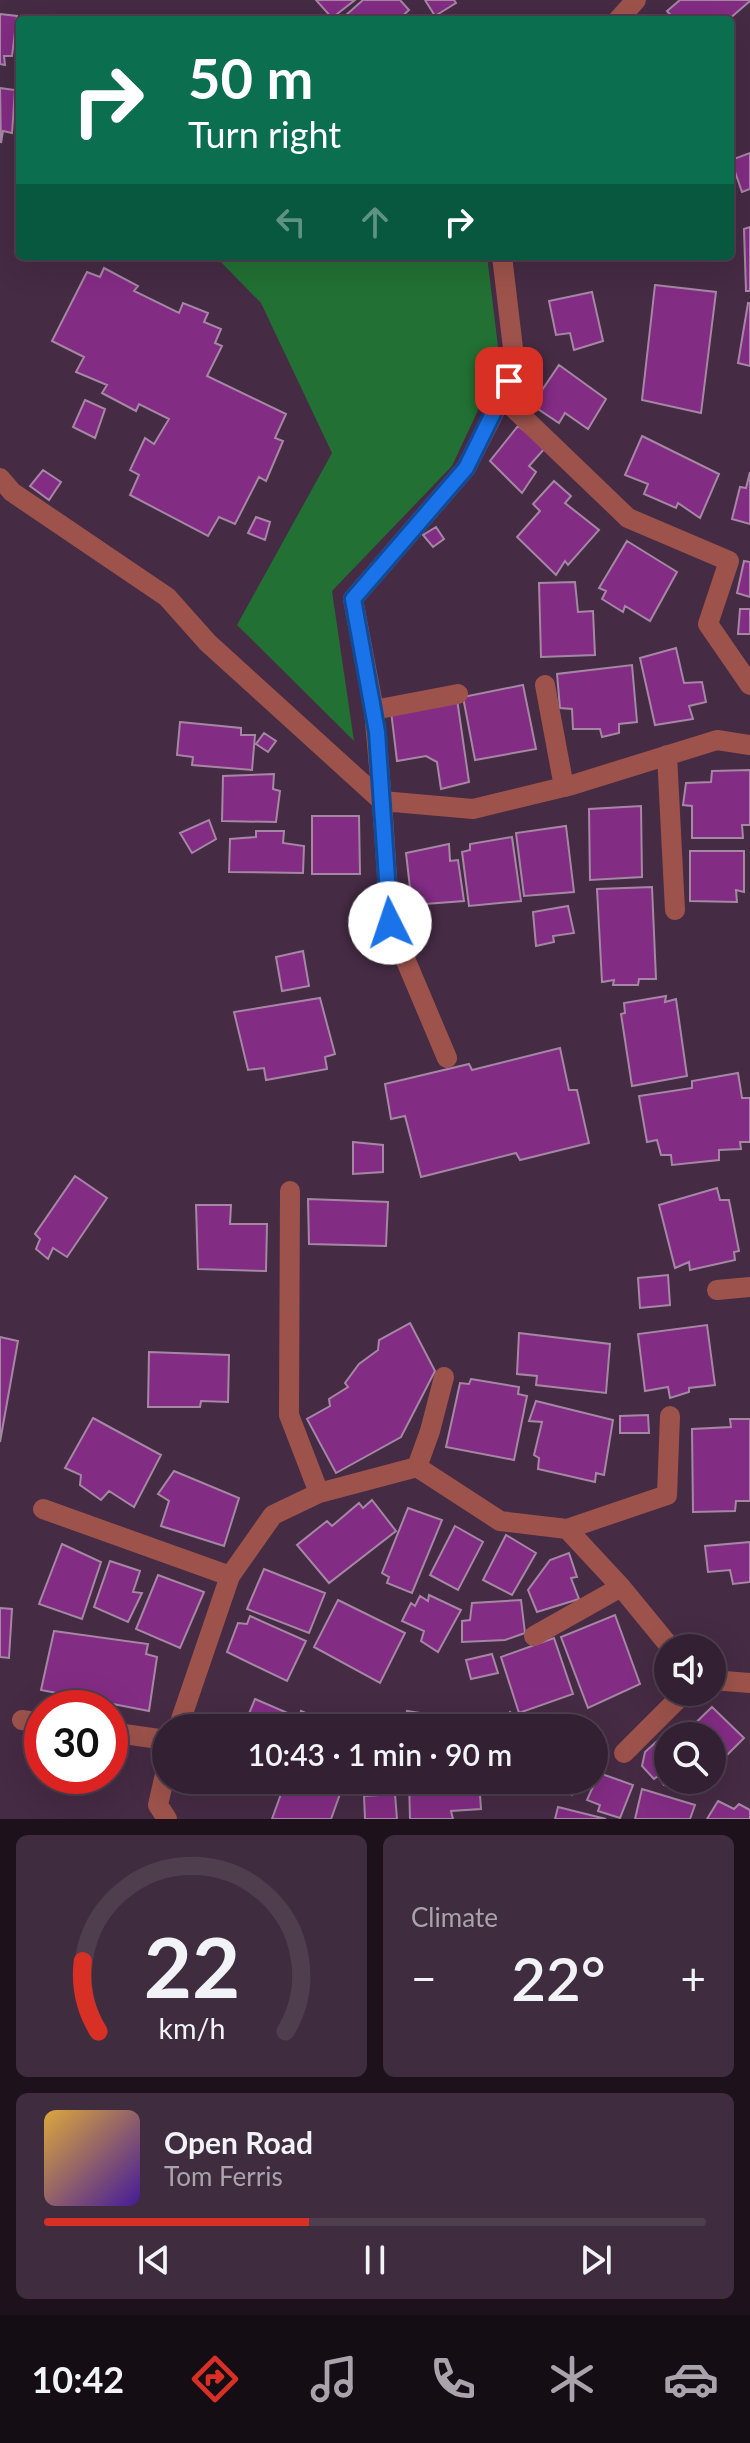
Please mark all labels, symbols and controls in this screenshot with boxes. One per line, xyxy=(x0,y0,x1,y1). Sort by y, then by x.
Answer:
text: 50 m xyxy=(188,44,313,111)
icon: right xyxy=(56,48,160,152)
text: Turn right xyxy=(188,112,341,156)
icon: left xyxy=(269,200,313,244)
icon: ahead xyxy=(353,200,397,244)
icon: right xyxy=(437,200,481,244)
pin xyxy=(475,347,543,415)
icon: arrive xyxy=(487,359,531,403)
position arrow xyxy=(348,881,432,965)
map controls xyxy=(654,1634,726,1794)
button: sound xyxy=(654,1634,726,1706)
speed limit sign: 30 xyxy=(24,1690,128,1794)
button: search xyxy=(654,1722,726,1794)
text: 10:43 · 1 min · 90 m xyxy=(248,1736,512,1772)
text: Climate xyxy=(411,1901,498,1933)
text: 22 xyxy=(143,1916,240,2016)
text: 22° xyxy=(511,1942,606,2014)
text: − xyxy=(411,1952,437,2004)
text: + xyxy=(680,1952,706,2004)
text: km/h xyxy=(158,2011,225,2045)
text: Open Road xyxy=(164,2124,313,2160)
text: Tom Ferris xyxy=(164,2160,283,2192)
icon: previous xyxy=(132,2238,176,2282)
icon: pause xyxy=(353,2238,397,2282)
icon: next xyxy=(574,2238,618,2282)
icon: directions xyxy=(187,2351,243,2407)
icon: music xyxy=(306,2351,362,2407)
icon: phone xyxy=(425,2351,481,2407)
icon: climate xyxy=(544,2351,600,2407)
icon: car xyxy=(663,2351,719,2407)
text: 10:42 xyxy=(31,2357,124,2401)

